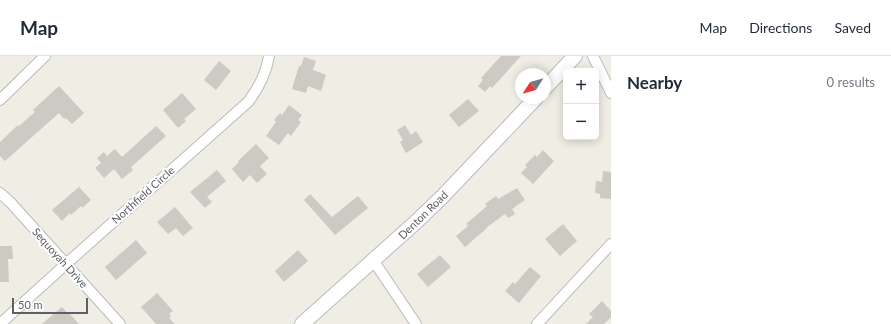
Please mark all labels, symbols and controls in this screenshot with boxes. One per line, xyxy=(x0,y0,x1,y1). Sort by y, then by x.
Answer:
text: Map xyxy=(20,16,58,39)
text: Map xyxy=(700,19,727,36)
text: Directions xyxy=(749,19,812,36)
text: Saved xyxy=(834,19,871,36)
north arrow xyxy=(515,68,551,104)
map controls xyxy=(563,68,599,140)
button: + xyxy=(563,68,599,104)
text: Nearby xyxy=(627,72,682,93)
text: 0 results xyxy=(827,74,875,90)
button: − xyxy=(563,104,599,140)
street label: Northfield Circle xyxy=(109,163,177,226)
street label: Denton Road xyxy=(395,188,450,241)
street label: Sequoyah Drive xyxy=(30,225,91,291)
scale bar xyxy=(12,296,88,315)
text: 50 m xyxy=(18,298,43,311)

